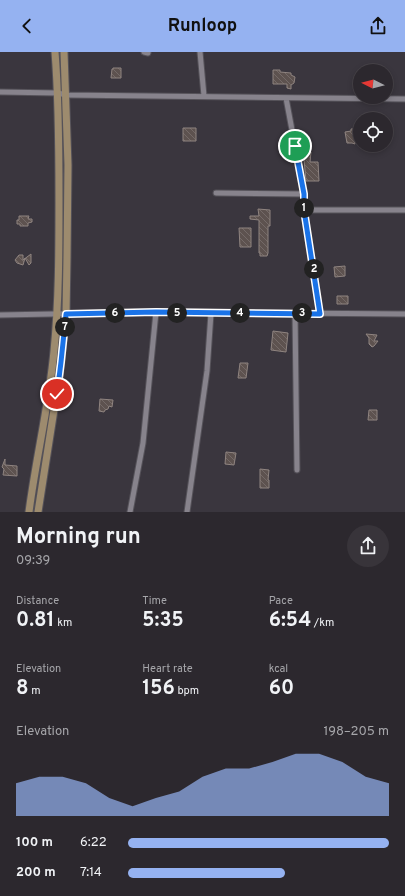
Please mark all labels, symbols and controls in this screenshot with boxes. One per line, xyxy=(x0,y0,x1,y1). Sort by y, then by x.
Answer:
icon: back xyxy=(16,15,38,37)
text: Runloop xyxy=(168,15,237,38)
icon: share xyxy=(367,15,389,37)
north arrow xyxy=(353,64,393,104)
map controls xyxy=(353,64,393,152)
button: locate xyxy=(353,112,393,152)
pin xyxy=(278,129,312,163)
icon: arrive xyxy=(284,135,306,157)
pin: 1 xyxy=(294,198,314,218)
text: 1 xyxy=(302,201,306,215)
pin: 2 xyxy=(304,259,324,279)
text: 2 xyxy=(311,262,317,276)
pin: 6 xyxy=(105,303,125,323)
pin: 5 xyxy=(167,303,187,323)
pin: 4 xyxy=(230,303,250,323)
pin: 3 xyxy=(292,303,312,323)
text: 6 xyxy=(112,306,118,320)
text: 5 xyxy=(174,306,180,320)
text: 4 xyxy=(236,306,244,320)
text: 3 xyxy=(299,306,305,320)
pin: 7 xyxy=(55,317,75,337)
text: 7 xyxy=(62,320,68,334)
pin xyxy=(40,377,74,411)
icon: check xyxy=(46,383,68,405)
text: Morning run xyxy=(16,524,141,551)
button: share xyxy=(347,525,389,567)
text: 09:39 xyxy=(16,553,50,569)
text: Distance xyxy=(16,594,59,608)
text: Time xyxy=(142,594,167,608)
text: Pace xyxy=(269,594,293,608)
text: 0.81 xyxy=(16,608,55,634)
text: 5:35 xyxy=(142,608,184,634)
text: 6:54 xyxy=(269,608,311,634)
text: km xyxy=(55,616,72,630)
text: /km xyxy=(311,616,334,630)
text: Elevation xyxy=(16,662,61,676)
text: Heart rate xyxy=(142,662,193,676)
text: kcal xyxy=(269,662,288,676)
text: 8 xyxy=(16,676,29,702)
text: 156 xyxy=(142,676,175,702)
text: 60 xyxy=(269,676,294,702)
text: m xyxy=(29,684,41,698)
text: bpm xyxy=(175,684,199,698)
text: Elevation xyxy=(16,724,69,740)
text: 198–205 m xyxy=(323,724,389,740)
text: 100 m xyxy=(16,835,53,851)
text: 6:22 xyxy=(80,835,107,851)
text: 200 m xyxy=(16,865,56,881)
text: 7:14 xyxy=(80,865,102,881)

